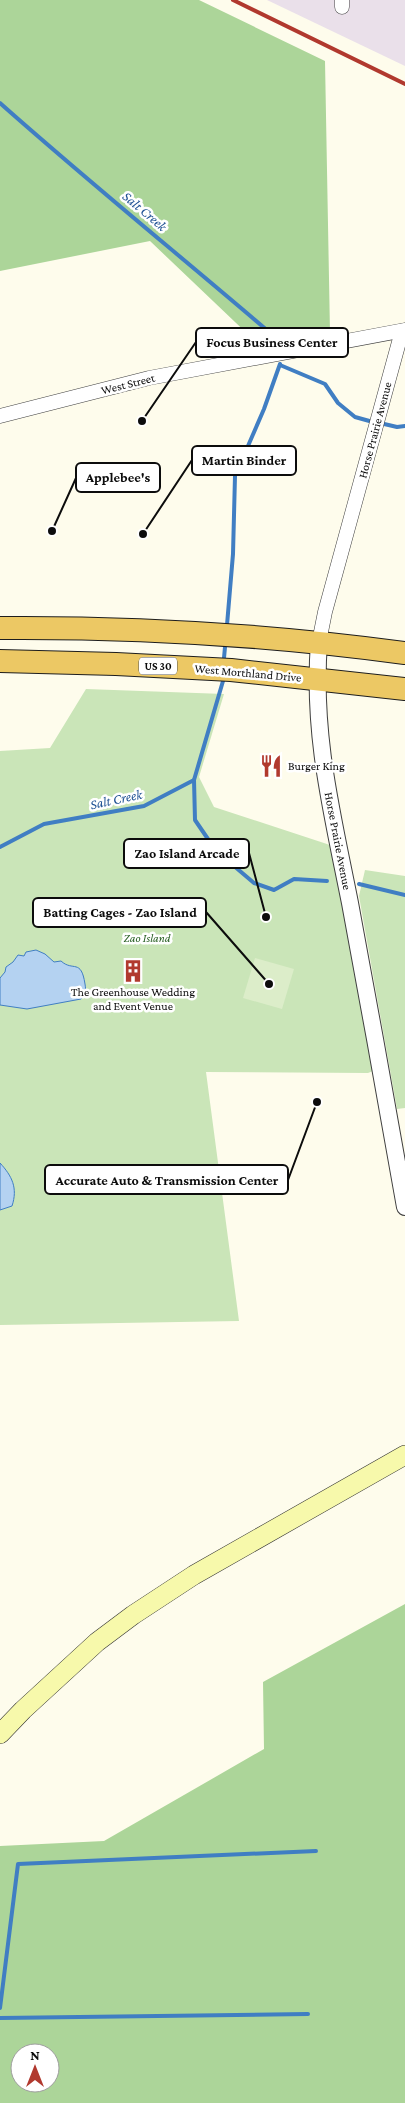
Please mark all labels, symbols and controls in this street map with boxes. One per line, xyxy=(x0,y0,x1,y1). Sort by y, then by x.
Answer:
water label: Salt Creek xyxy=(120,188,171,235)
callout: Focus Business Center xyxy=(196,328,348,357)
text: Focus Business Center xyxy=(206,334,338,350)
street label: West Street xyxy=(100,370,157,397)
street label: Horse Prairie Avenue xyxy=(355,380,395,480)
callout: Martin Binder xyxy=(192,446,296,475)
text: Martin Binder xyxy=(202,452,287,468)
callout: Applebee's xyxy=(76,463,160,492)
text: Applebee's xyxy=(85,469,151,485)
road number: US 30 xyxy=(139,658,177,674)
street label: West Morthland Drive xyxy=(194,661,302,685)
restaurant icon: Burger King xyxy=(258,753,284,779)
place label: Burger King xyxy=(288,759,345,773)
water label: Salt Creek xyxy=(88,785,144,812)
street label: Horse Prairie Avenue xyxy=(322,791,354,891)
callout: Zao Island Arcade xyxy=(124,839,249,868)
text: Zao Island Arcade xyxy=(135,845,240,861)
callout: Batting Cages - Zao Island xyxy=(33,898,206,927)
text: Batting Cages - Zao Island xyxy=(43,904,197,920)
park label: Zao Island xyxy=(124,931,171,945)
building icon: The Greenhouse Wedding and Event Venue xyxy=(120,958,146,984)
place label: The Greenhouse Wedding and Event Venue xyxy=(71,985,195,1013)
callout: Accurate Auto & Transmission Center xyxy=(45,1165,288,1194)
text: Accurate Auto & Transmission Center xyxy=(55,1172,279,1188)
north arrow xyxy=(10,2043,60,2093)
text: N xyxy=(30,2047,40,2063)

